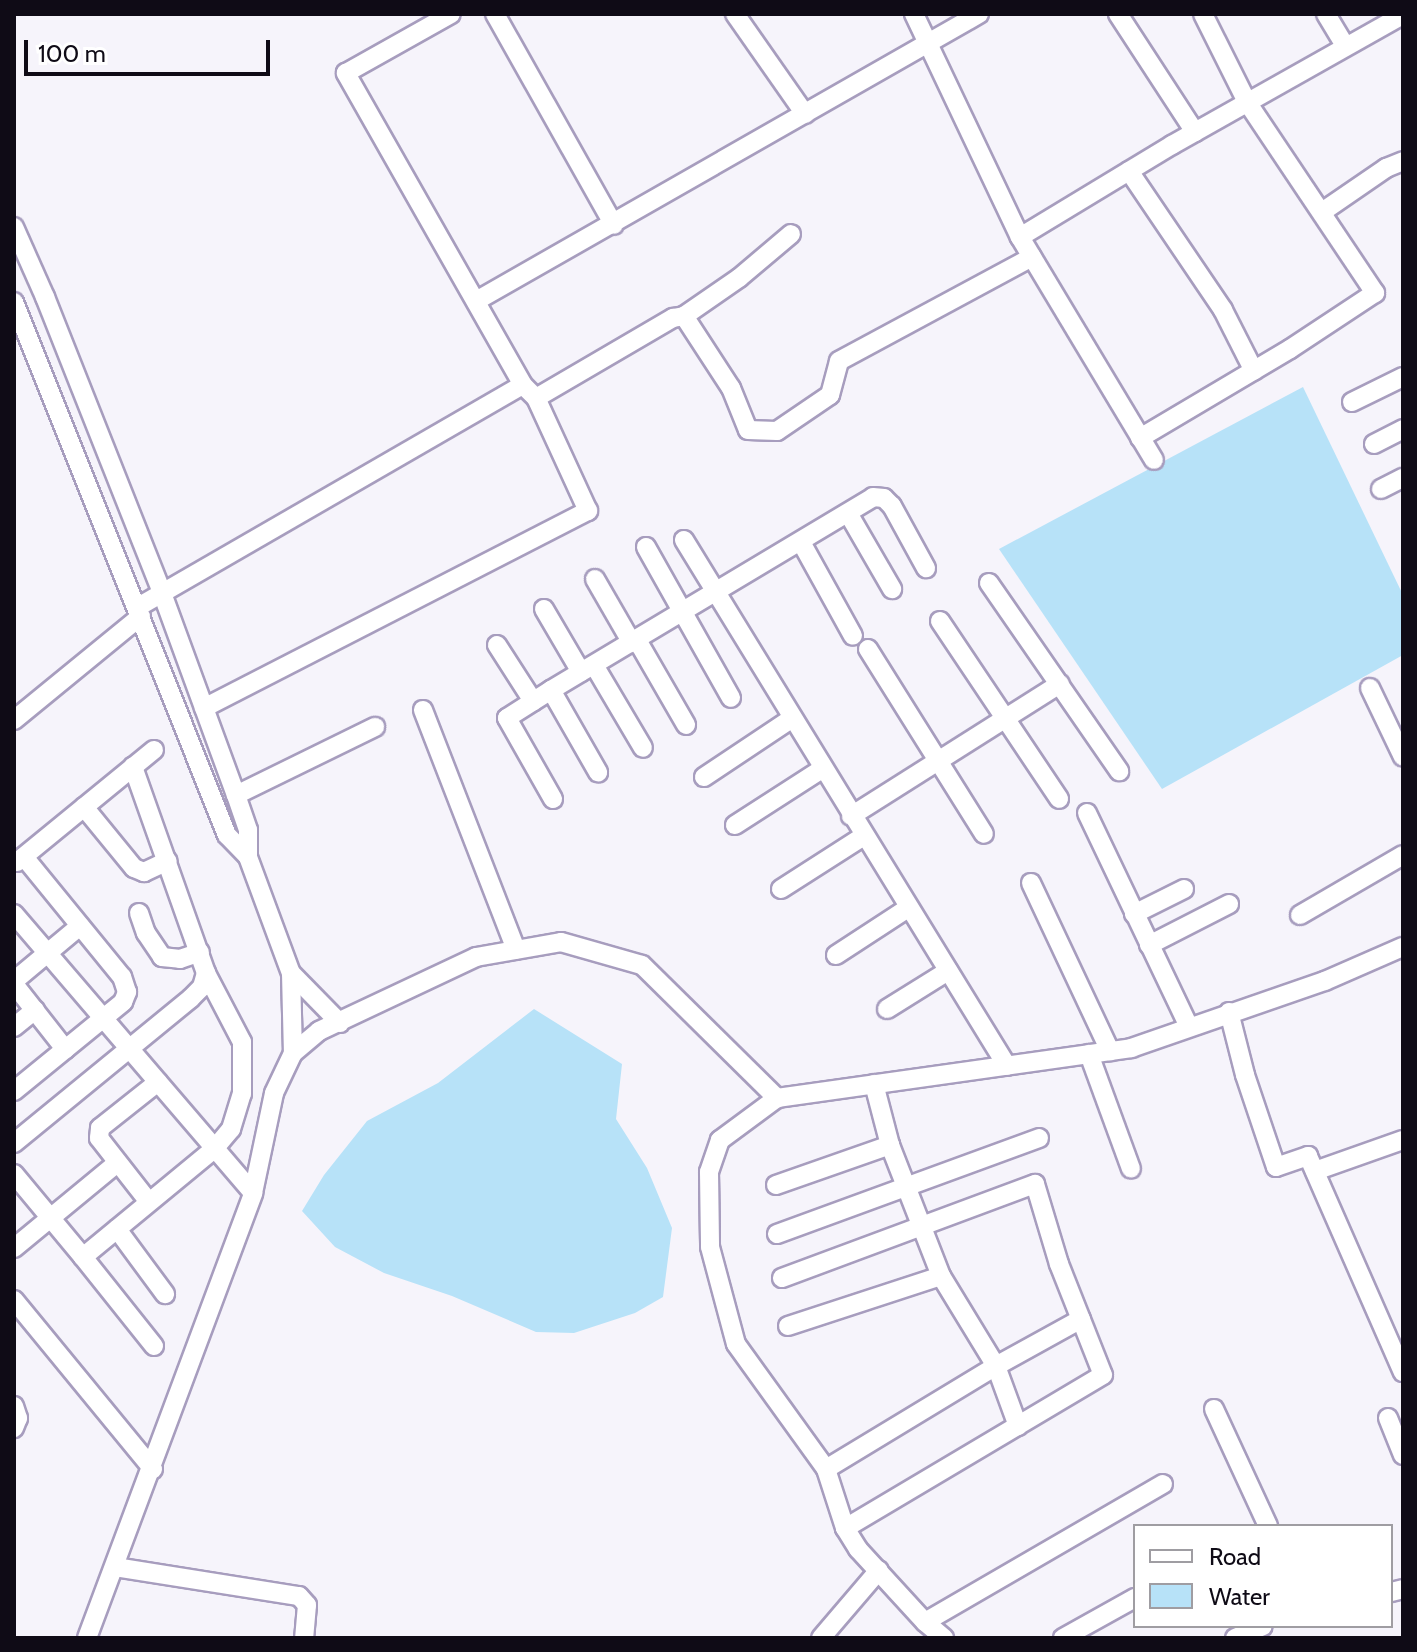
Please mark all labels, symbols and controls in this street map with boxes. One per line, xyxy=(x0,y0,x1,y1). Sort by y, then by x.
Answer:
scale bar xyxy=(28,24,274,74)
text: 100 m xyxy=(38,39,106,68)
legend xyxy=(1133,1524,1393,1628)
text: Road xyxy=(1209,1542,1261,1571)
text: Water xyxy=(1209,1582,1270,1611)

